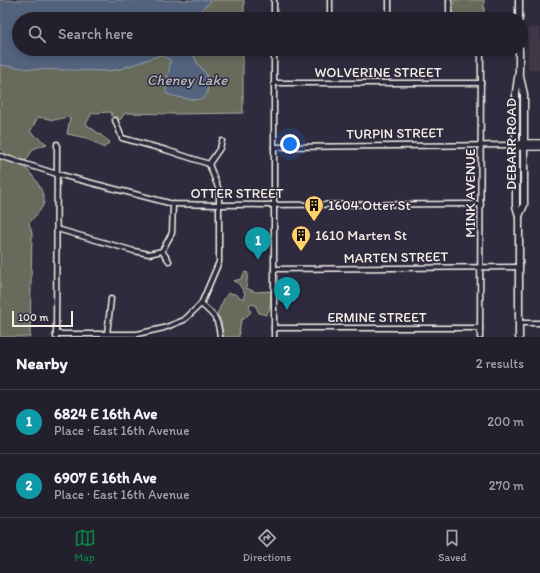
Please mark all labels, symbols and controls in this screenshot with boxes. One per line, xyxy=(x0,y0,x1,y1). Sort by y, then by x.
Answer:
search box xyxy=(12,12,528,56)
icon: search xyxy=(26,23,48,45)
text: Search here xyxy=(58,25,133,43)
street label: WOLVERINE STREET xyxy=(314,64,442,81)
water label: Cheney Lake xyxy=(147,71,228,89)
street label: DEBARR ROAD xyxy=(503,98,520,190)
street label: TURPIN STREET xyxy=(346,124,444,143)
your location xyxy=(280,134,300,154)
street label: MINK AVENUE xyxy=(462,148,479,238)
street label: OTTER STREET xyxy=(190,185,284,202)
building icon: 1604 Otter St xyxy=(303,194,325,222)
place label: 1604 Otter St xyxy=(328,197,411,214)
building icon: 1610 Marten St xyxy=(290,224,312,252)
pin: 1 xyxy=(245,227,271,260)
place label: 1610 Marten St xyxy=(315,227,407,244)
street label: MARTEN STREET xyxy=(344,248,449,267)
pin: 2 xyxy=(274,277,300,310)
scale bar xyxy=(12,309,73,328)
street label: ERMINE STREET xyxy=(327,309,427,326)
text: 100 m xyxy=(18,311,48,324)
text: Nearby xyxy=(16,353,68,373)
text: 2 results xyxy=(476,356,524,371)
text: 6824 E 16th Ave xyxy=(54,405,157,423)
text: 1 xyxy=(26,414,32,429)
text: 200 m xyxy=(487,414,524,429)
text: Place · East 16th Avenue xyxy=(54,423,189,438)
text: 6907 E 16th Ave xyxy=(54,469,157,487)
text: 2 xyxy=(26,478,32,493)
text: 270 m xyxy=(489,478,524,493)
text: Place · East 16th Avenue xyxy=(54,487,189,502)
tab: Map xyxy=(74,527,96,564)
tab: Directions xyxy=(243,527,291,564)
tab: Saved xyxy=(438,527,466,564)

